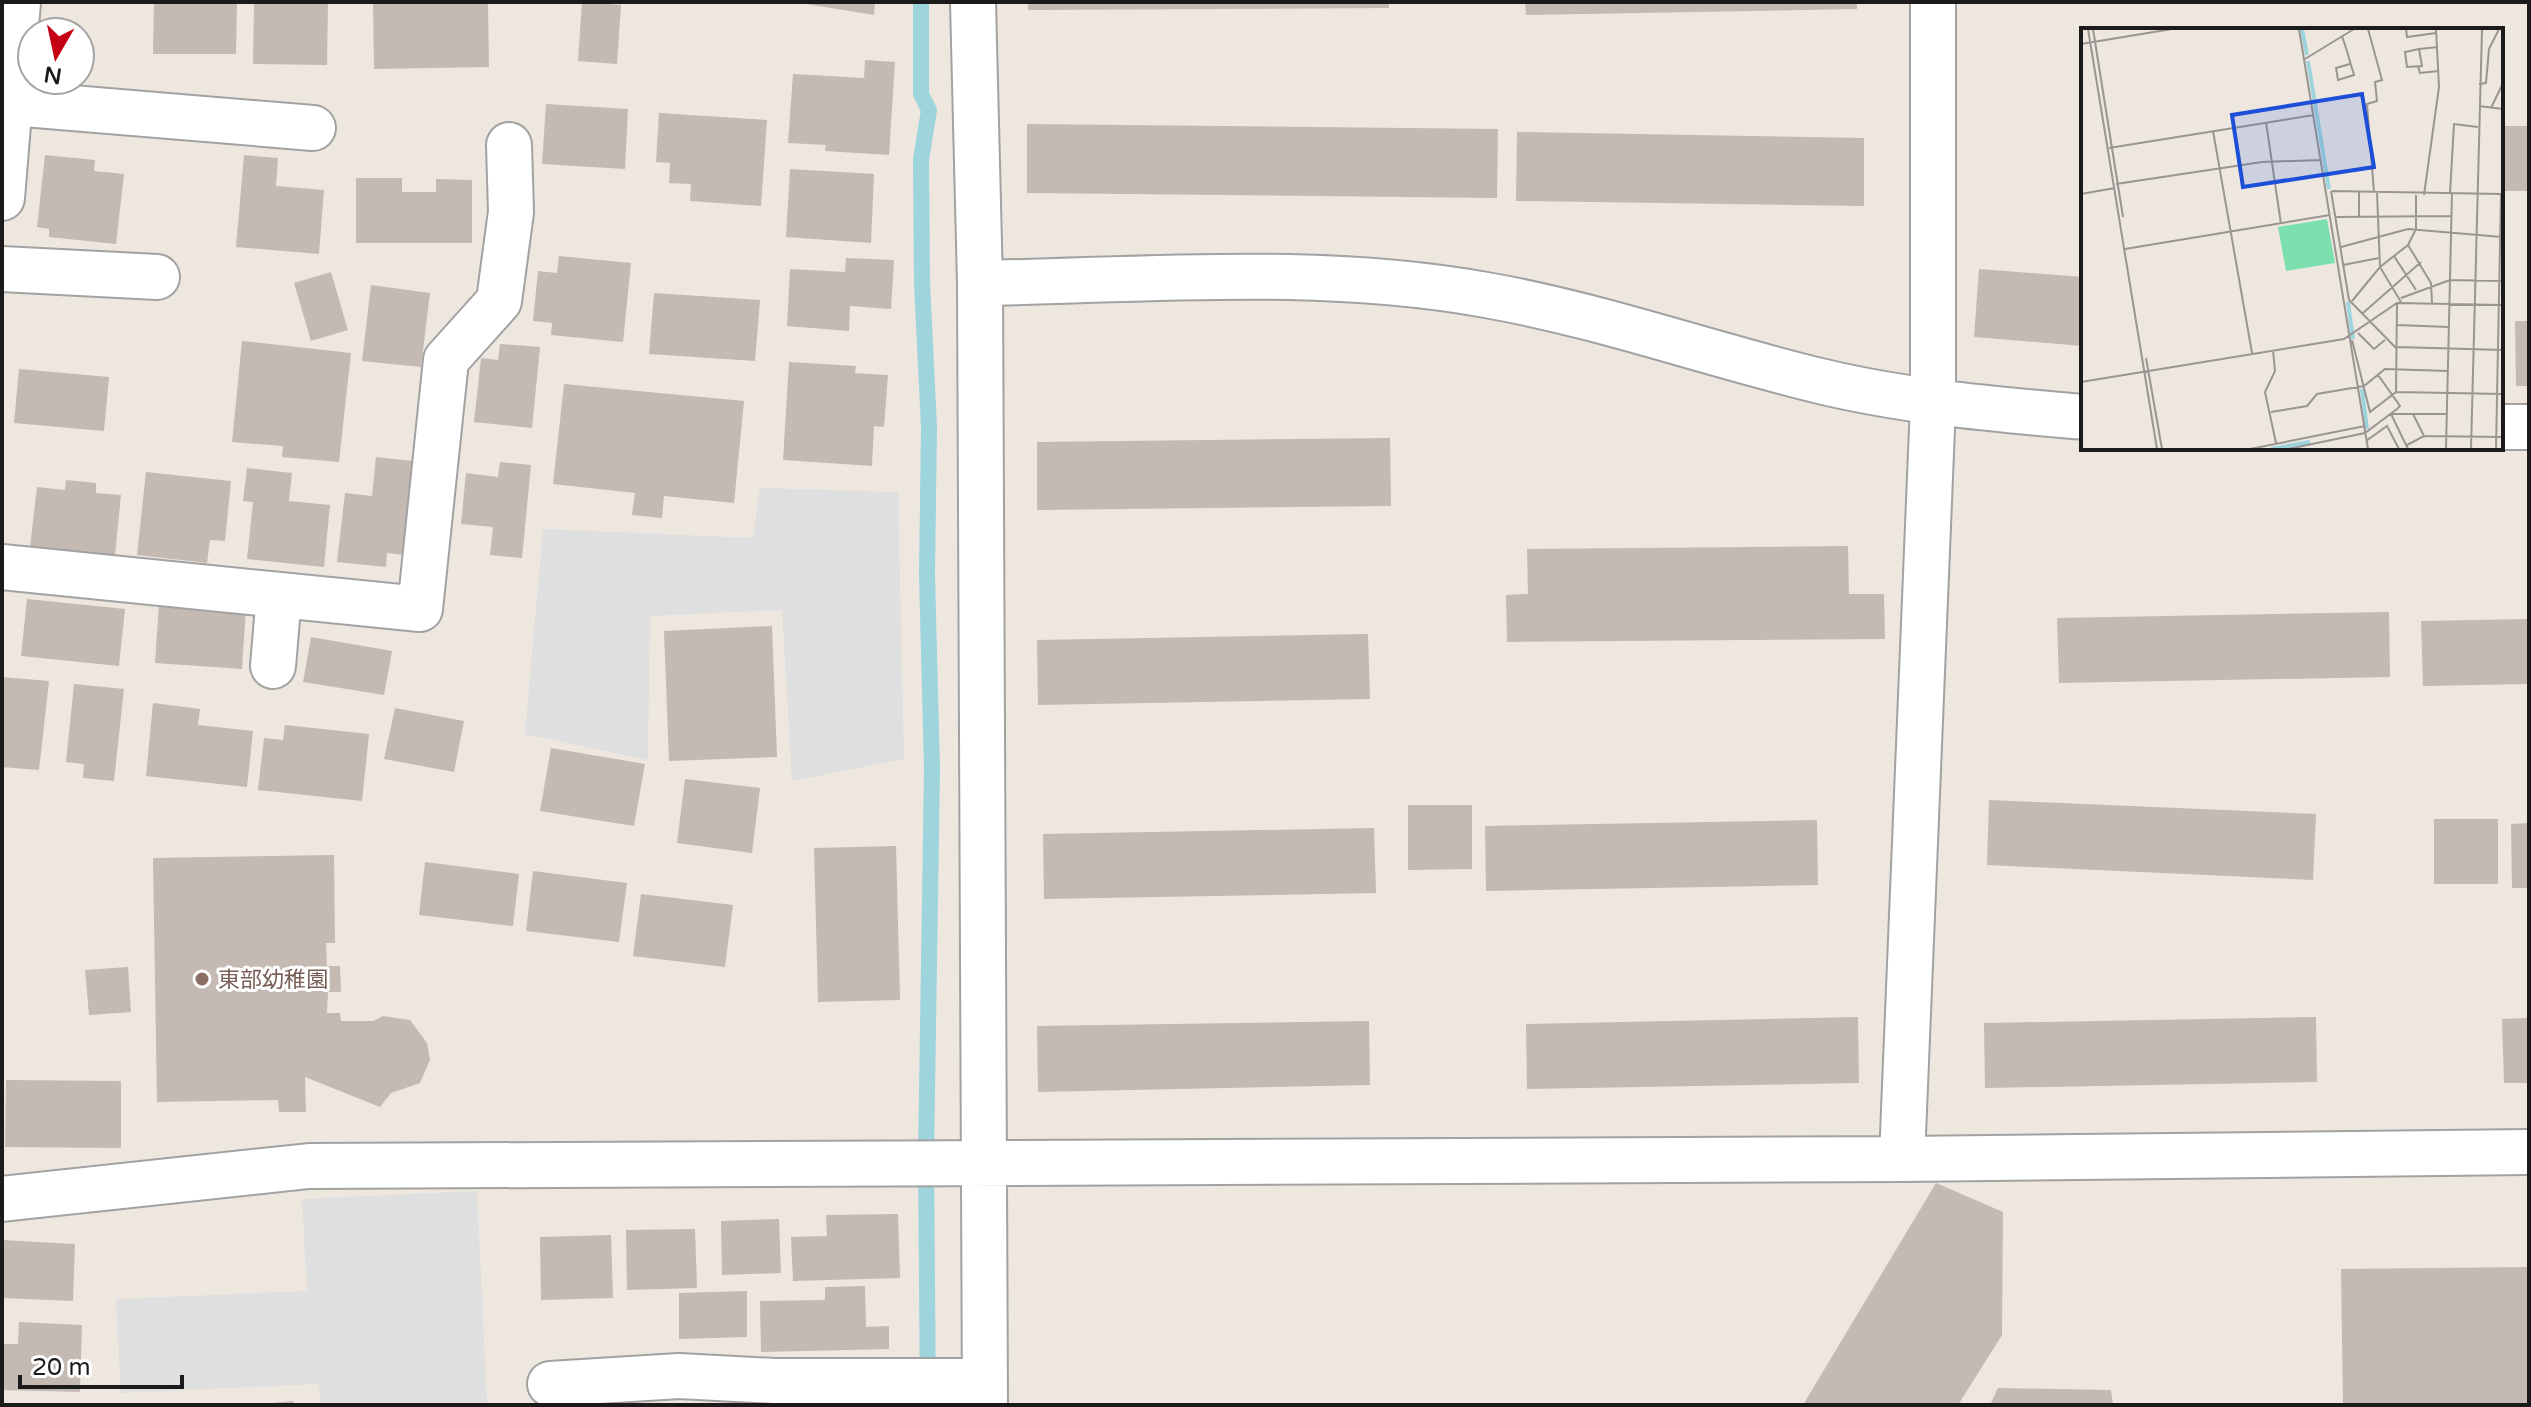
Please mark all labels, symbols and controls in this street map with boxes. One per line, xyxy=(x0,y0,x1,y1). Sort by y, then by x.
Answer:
north arrow xyxy=(16,16,96,96)
inset map xyxy=(2081,28,2503,450)
text: N xyxy=(42,61,64,89)
place label: 東部幼稚園 xyxy=(218,967,328,993)
marker: 東部幼稚園 xyxy=(193,970,211,988)
scale bar xyxy=(20,1339,182,1389)
text: 20 m xyxy=(32,1353,90,1382)

